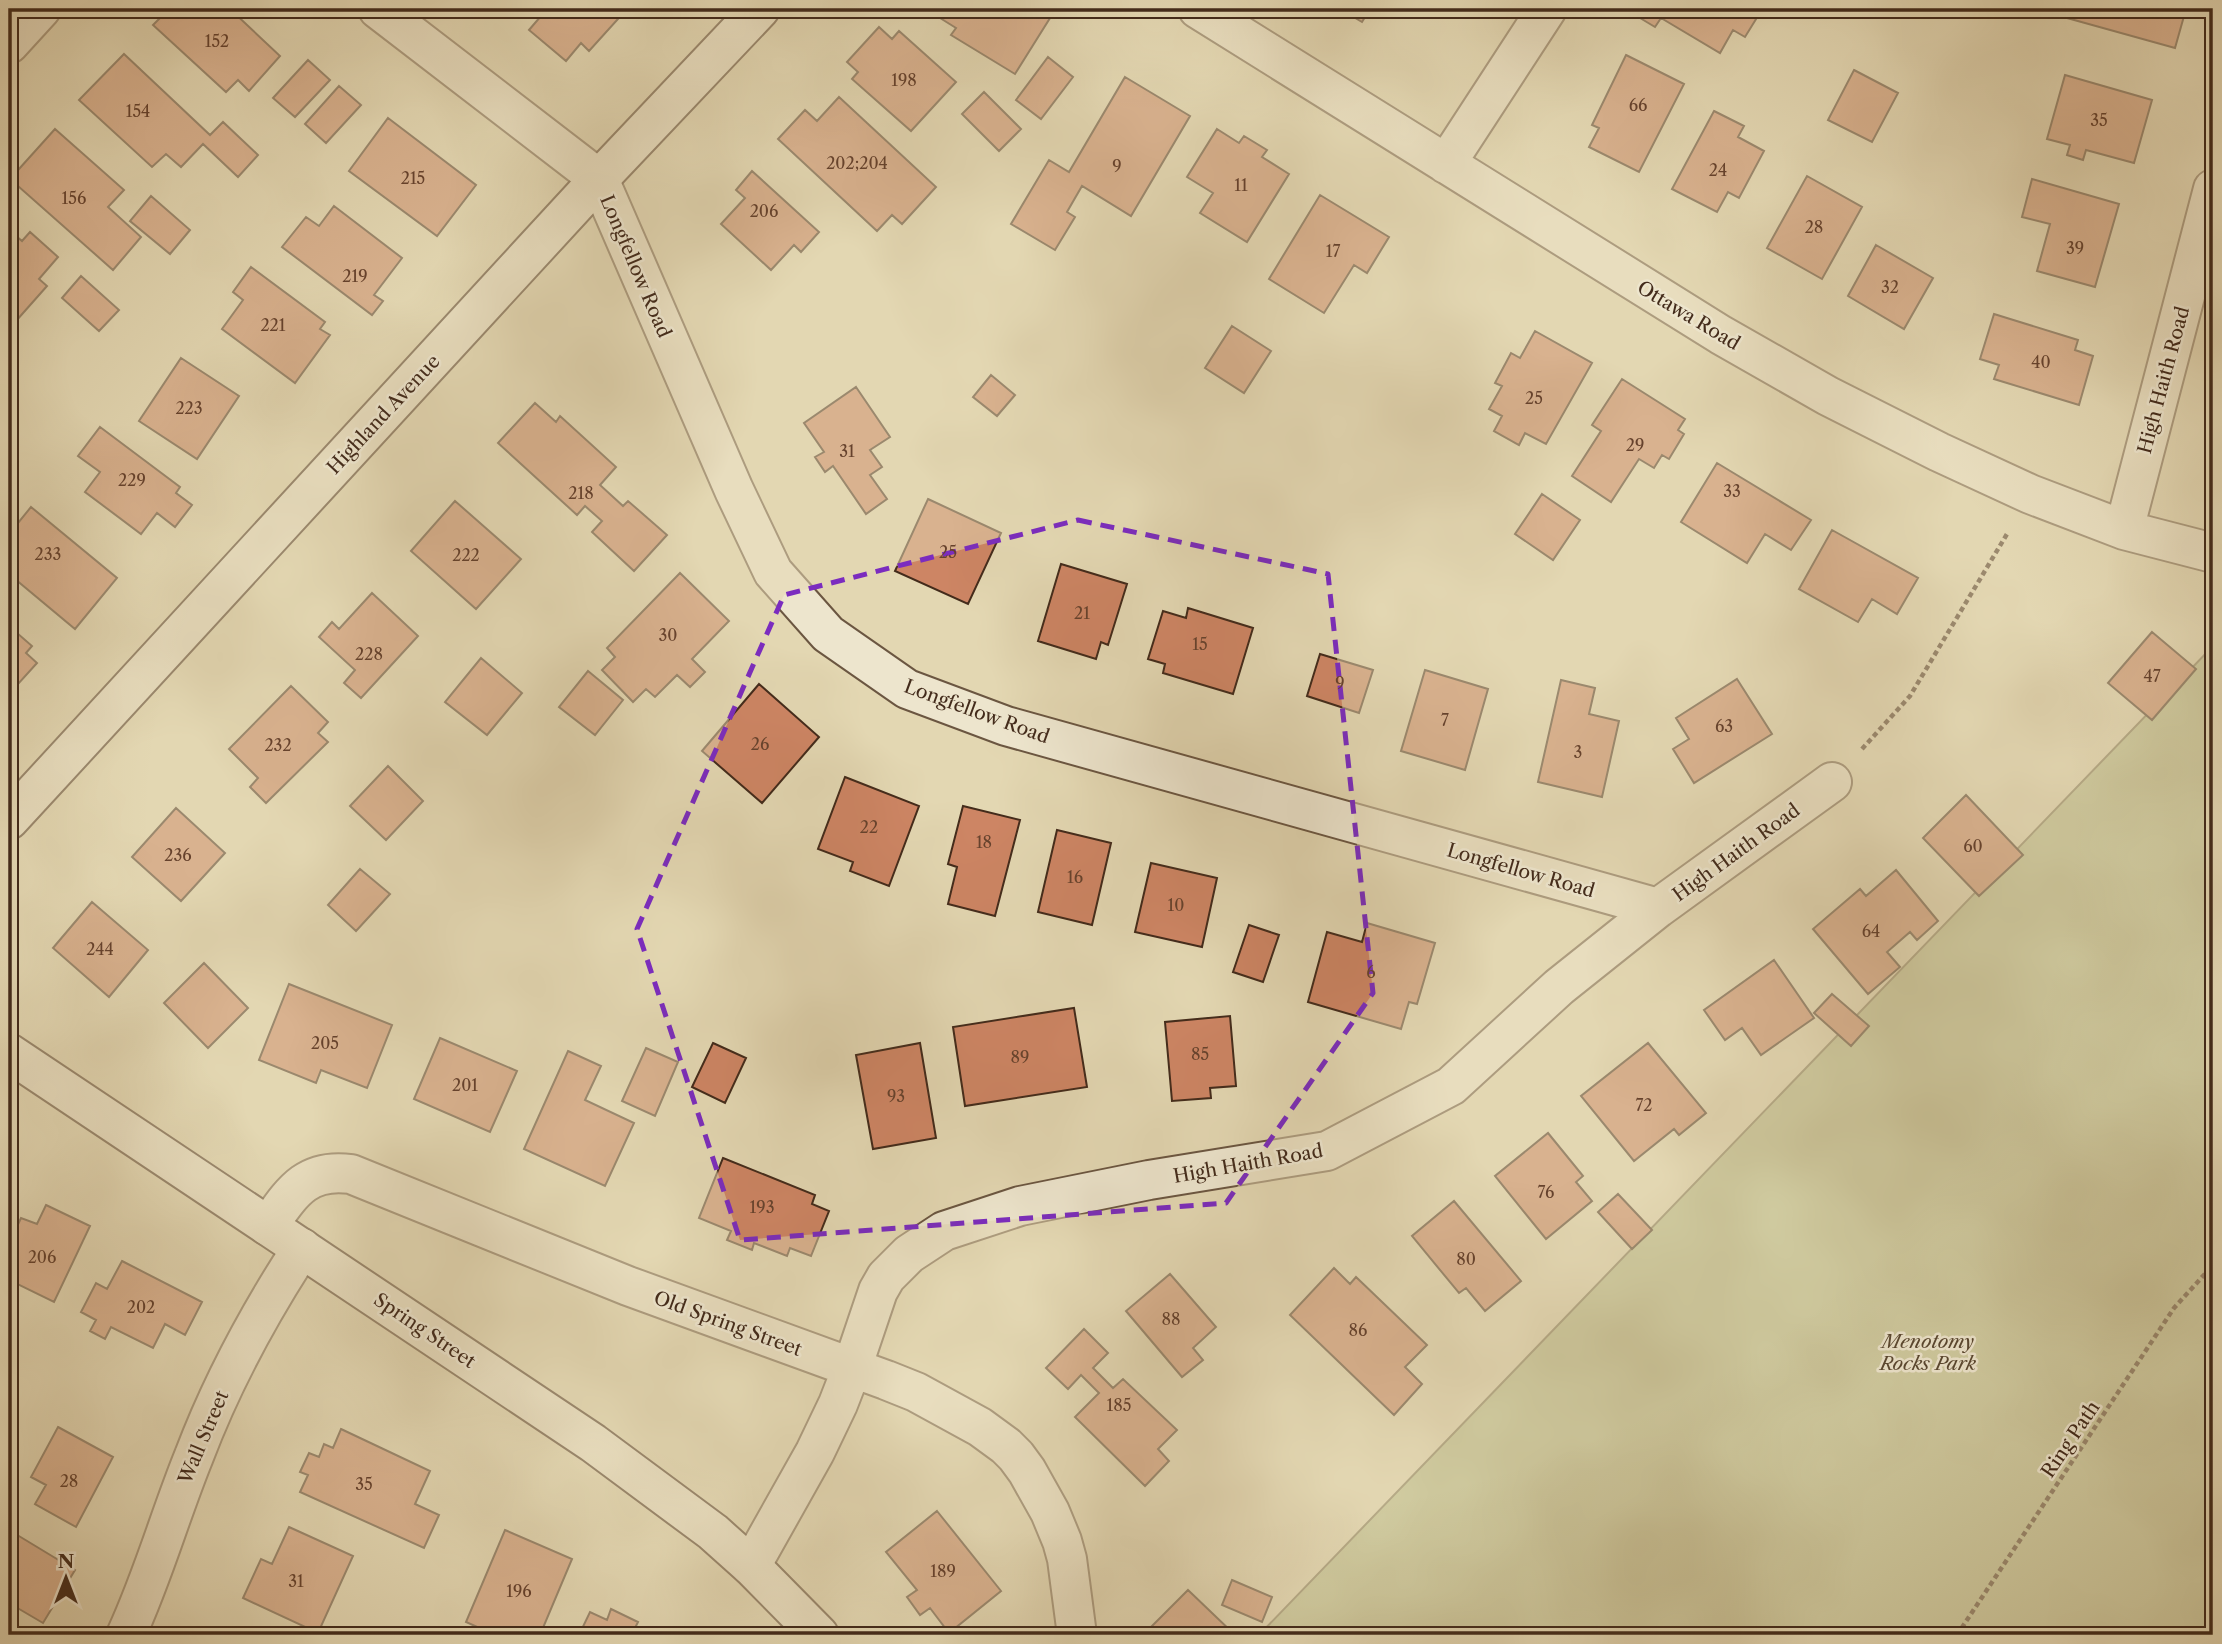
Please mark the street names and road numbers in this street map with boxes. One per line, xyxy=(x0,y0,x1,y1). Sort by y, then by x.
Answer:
street label: Longfellow Road xyxy=(595,191,676,341)
street label: Ottawa Road xyxy=(1633,276,1745,355)
street label: High Haith Road xyxy=(2133,304,2194,456)
street label: Highland Avenue xyxy=(322,350,445,479)
street label: Longfellow Road xyxy=(901,675,1053,749)
street label: High Haith Road xyxy=(1668,798,1805,906)
street label: Longfellow Road xyxy=(1444,838,1598,903)
street label: High Haith Road xyxy=(1171,1139,1325,1188)
street label: Old Spring Street xyxy=(651,1286,805,1361)
street label: Spring Street xyxy=(370,1288,480,1373)
street label: Wall Street xyxy=(173,1387,234,1488)
street label: Ring Path xyxy=(2036,1396,2104,1482)

